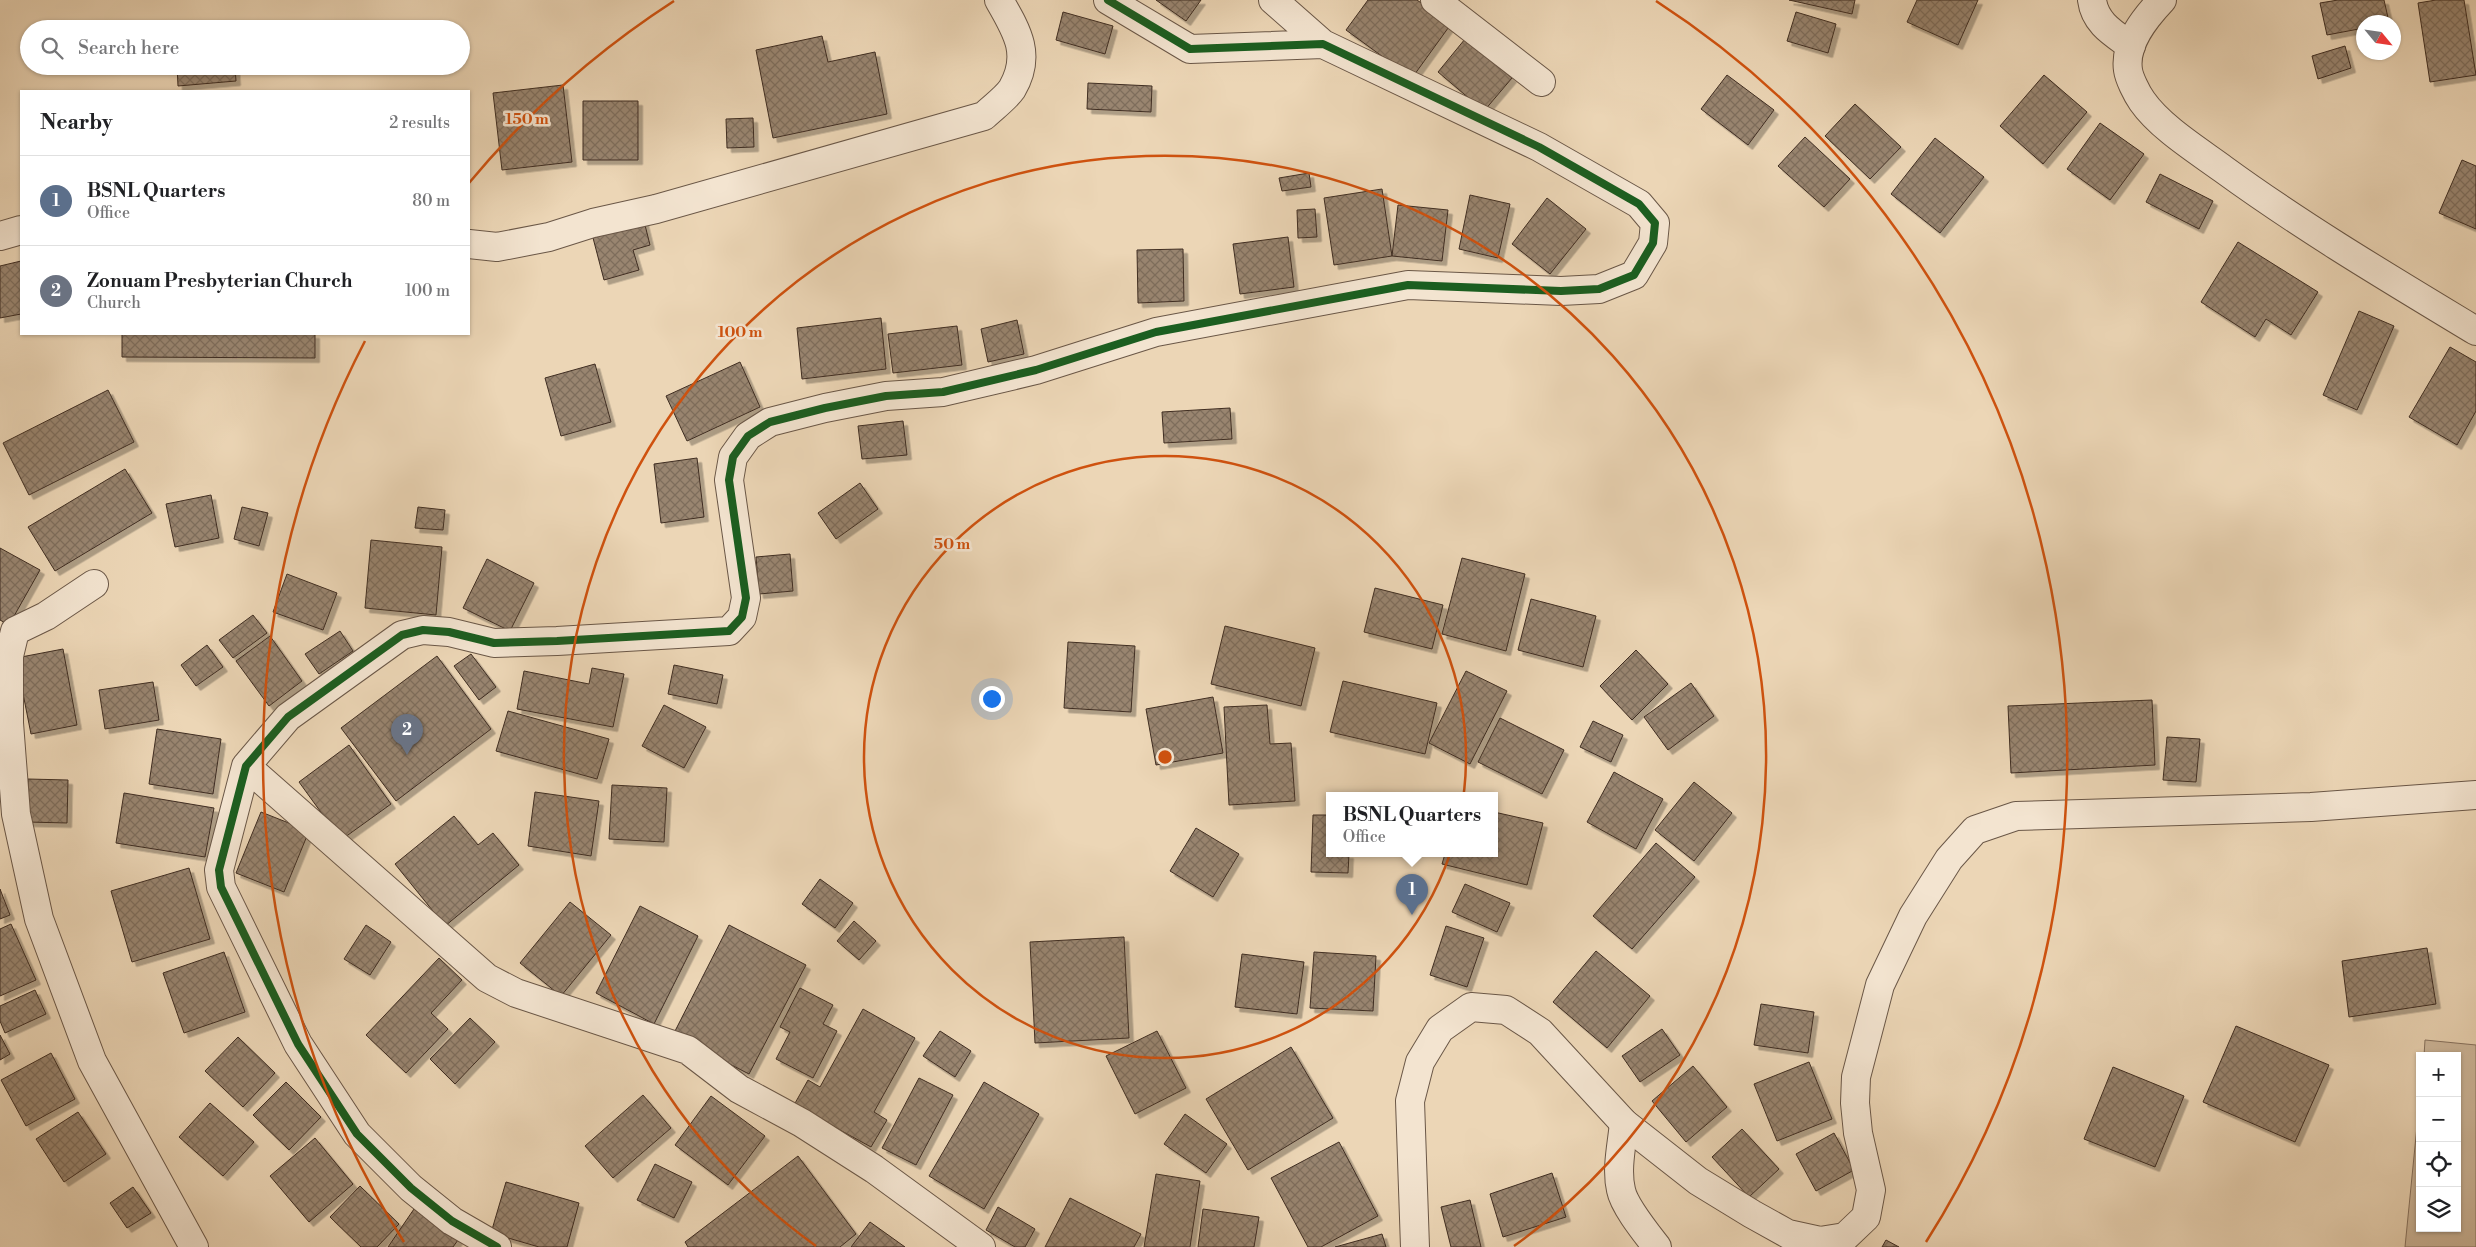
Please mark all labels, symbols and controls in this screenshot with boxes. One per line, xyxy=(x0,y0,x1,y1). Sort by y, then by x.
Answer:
north arrow xyxy=(2356,15,2401,60)
search box xyxy=(20,20,470,75)
icon: search xyxy=(38,34,66,62)
text: Search here xyxy=(78,36,179,60)
text: Nearby xyxy=(40,110,113,136)
text: 150 m xyxy=(505,110,549,129)
text: 2 results xyxy=(389,113,450,133)
text: BSNL Quarters xyxy=(87,179,225,203)
text: 1 xyxy=(52,191,60,211)
text: 80 m xyxy=(412,191,450,211)
text: Office xyxy=(87,203,130,223)
text: Zonuam Presbyterian Church xyxy=(87,269,352,293)
text: 2 xyxy=(51,281,61,301)
text: 100 m xyxy=(405,281,450,301)
text: Church xyxy=(87,293,141,313)
text: 100 m xyxy=(718,323,763,342)
text: 50 m xyxy=(934,535,970,554)
your location xyxy=(979,686,1005,712)
pin: 2 xyxy=(391,714,423,755)
centre of rings xyxy=(1156,748,1174,766)
popup xyxy=(1326,792,1498,857)
text: BSNL Quarters xyxy=(1343,803,1481,827)
text: Office xyxy=(1343,827,1386,847)
pin: 1 xyxy=(1396,874,1428,915)
map controls xyxy=(2416,1052,2461,1232)
button: + xyxy=(2416,1052,2461,1097)
button: − xyxy=(2416,1097,2461,1142)
button: locate xyxy=(2416,1142,2461,1187)
button: layers xyxy=(2416,1187,2461,1232)

